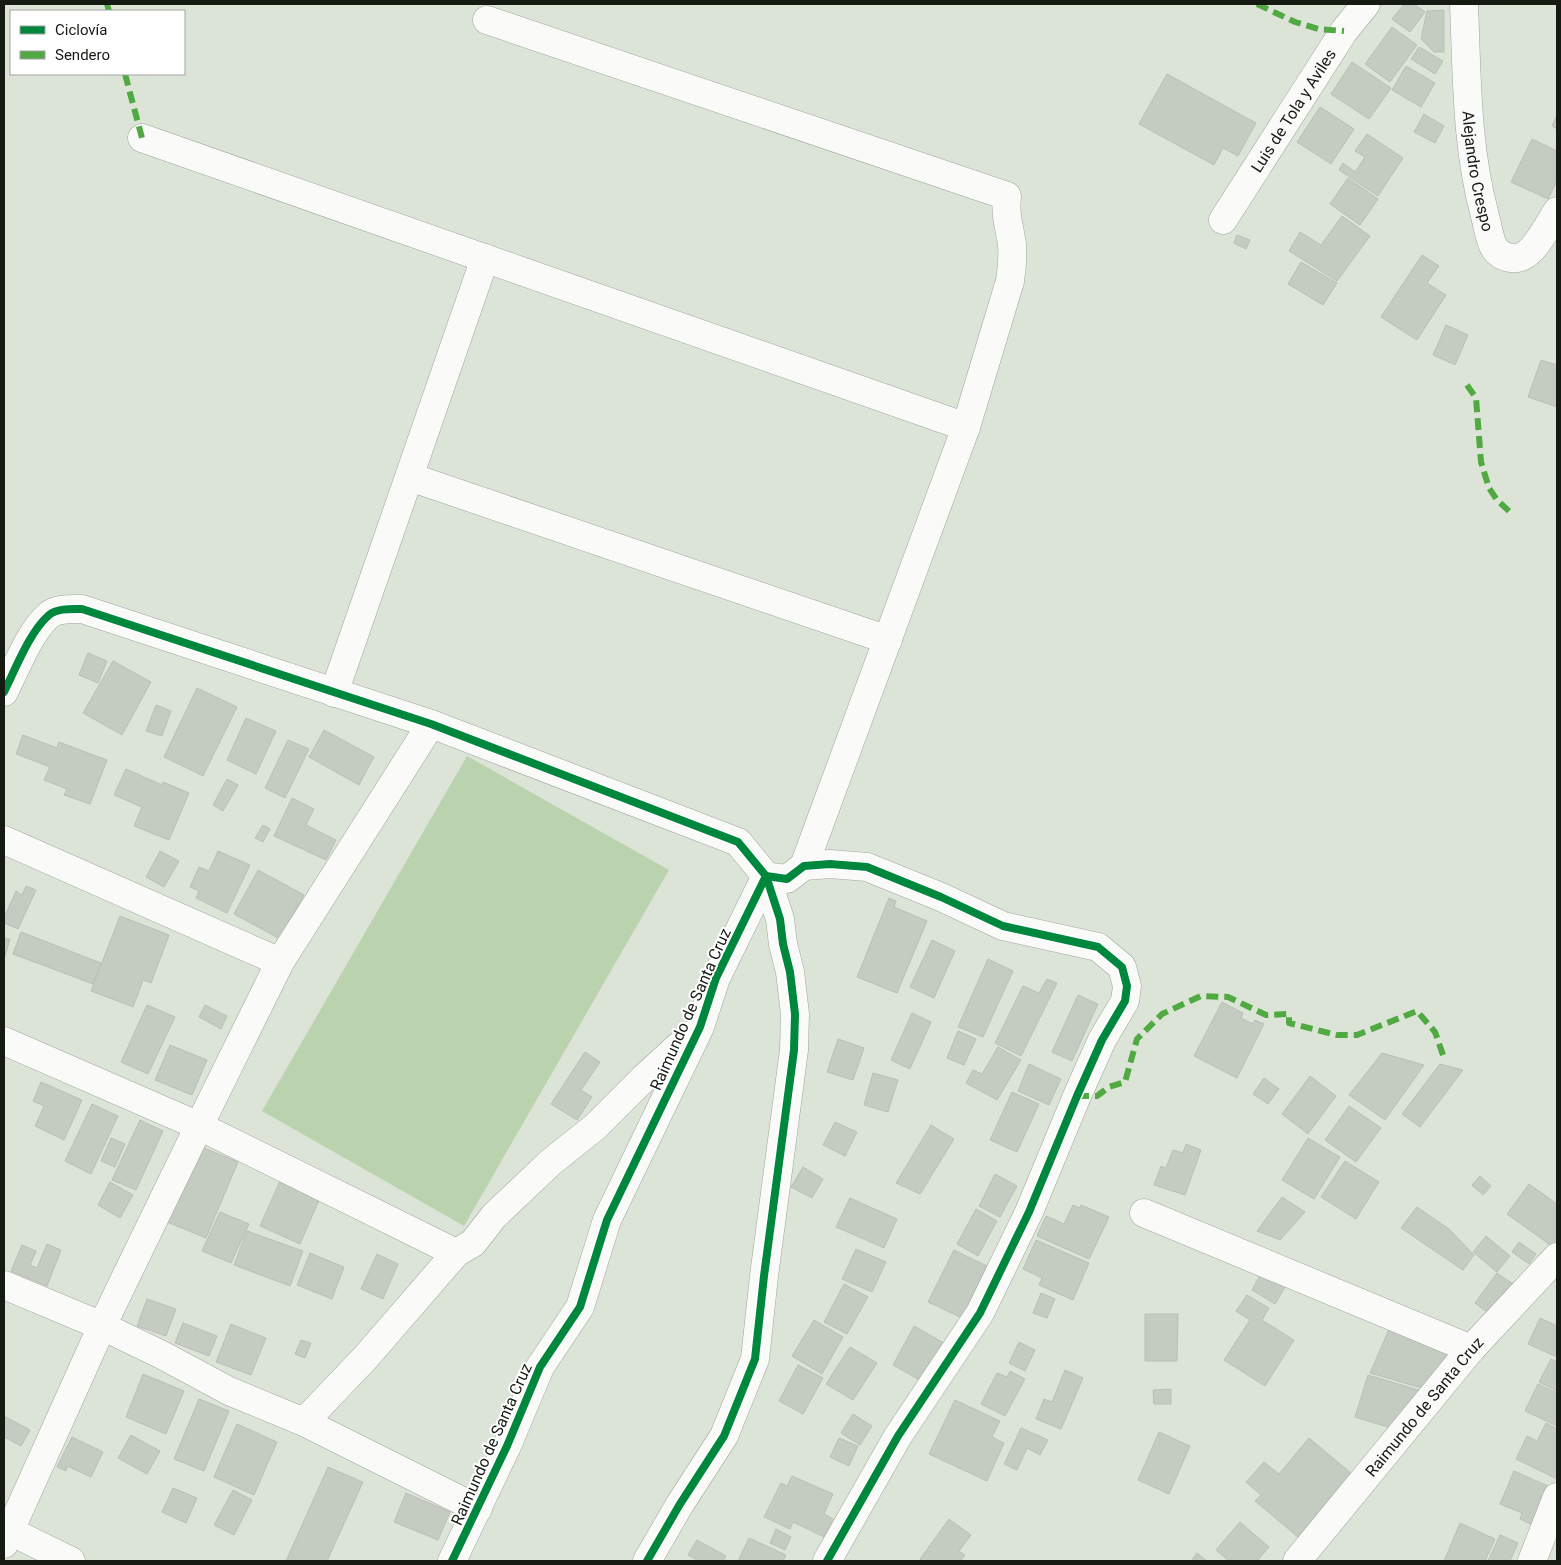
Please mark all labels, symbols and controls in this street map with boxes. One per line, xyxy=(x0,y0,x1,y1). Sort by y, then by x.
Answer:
legend xyxy=(10,10,185,75)
text: Ciclovía xyxy=(55,21,108,39)
text: Sendero xyxy=(55,46,110,64)
street label: Luis de Tola y Aviles xyxy=(1247,46,1340,176)
street label: Alejandro Crespo xyxy=(1459,110,1497,233)
street label: Raimundo de Santa Cruz xyxy=(646,925,735,1093)
street label: Raimundo de Santa Cruz xyxy=(1361,1333,1487,1481)
street label: Raimundo de Santa Cruz xyxy=(447,1360,536,1528)

